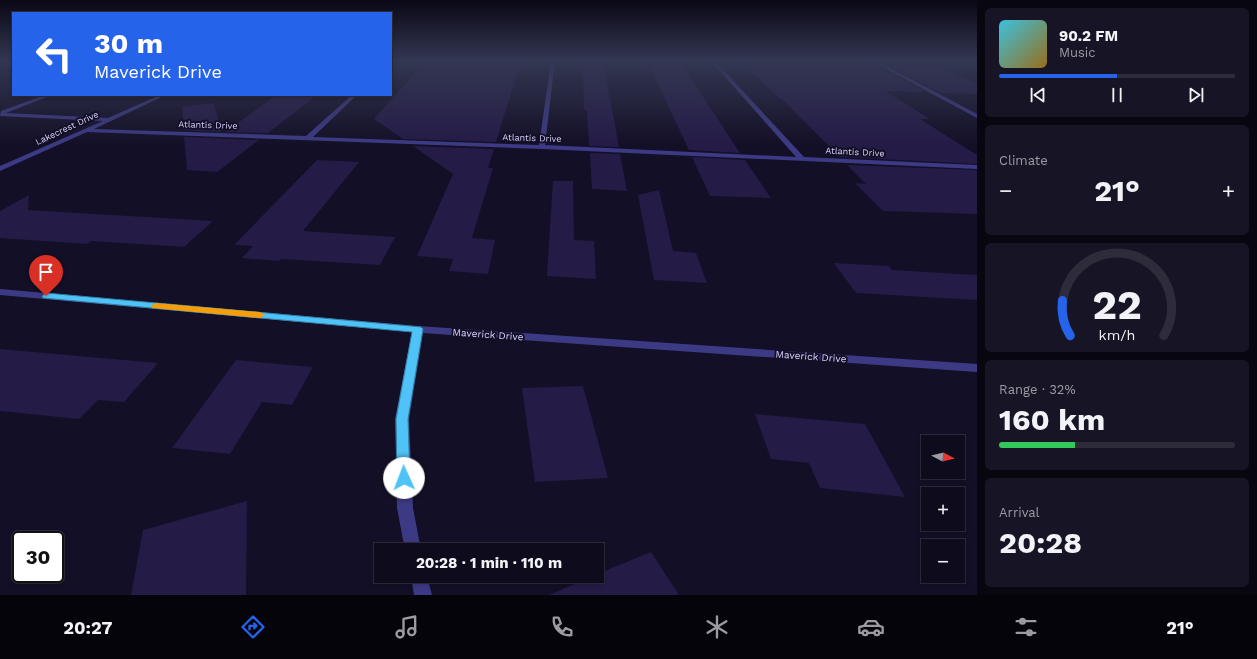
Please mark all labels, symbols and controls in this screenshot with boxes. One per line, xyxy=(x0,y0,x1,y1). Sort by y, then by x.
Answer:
text: 30 m xyxy=(94,27,163,60)
text: 90.2 FM xyxy=(1059,27,1118,45)
icon: left xyxy=(28,28,80,80)
text: Music xyxy=(1059,45,1096,60)
text: Maverick Drive xyxy=(94,61,222,82)
icon: previous xyxy=(1027,84,1049,106)
icon: pause xyxy=(1106,84,1128,106)
icon: next xyxy=(1185,84,1207,106)
street label: Lakecrest Drive xyxy=(34,109,100,147)
street label: Atlantis Drive xyxy=(178,119,238,131)
street label: Atlantis Drive xyxy=(502,132,562,144)
street label: Atlantis Drive xyxy=(825,145,885,159)
text: Climate xyxy=(999,153,1048,168)
text: 21° xyxy=(1094,173,1140,208)
text: − xyxy=(999,178,1012,203)
text: + xyxy=(1222,178,1235,203)
pin xyxy=(29,255,63,296)
icon: arrive xyxy=(35,261,57,283)
text: 22 xyxy=(1092,279,1142,328)
text: km/h xyxy=(1099,326,1135,342)
street label: Maverick Drive xyxy=(452,327,524,342)
street label: Maverick Drive xyxy=(775,349,847,364)
text: Range · 32% xyxy=(999,382,1076,397)
text: 160 km xyxy=(999,402,1105,437)
north arrow xyxy=(921,435,965,479)
map controls xyxy=(921,435,965,583)
position arrow xyxy=(383,457,425,499)
button: + xyxy=(921,487,965,531)
text: Arrival xyxy=(999,505,1040,520)
text: 20:28 xyxy=(999,525,1082,560)
speed limit sign: 30 xyxy=(12,531,64,583)
button: − xyxy=(921,539,965,583)
text: 20:28 · 1 min · 110 m xyxy=(416,554,562,572)
icon: directions xyxy=(239,613,267,641)
icon: music xyxy=(393,613,421,641)
icon: phone xyxy=(548,613,576,641)
icon: climate xyxy=(703,613,731,641)
icon: car xyxy=(857,613,885,641)
icon: filters xyxy=(1012,613,1040,641)
text: 20:27 xyxy=(63,617,112,638)
text: 21° xyxy=(1166,617,1194,638)

